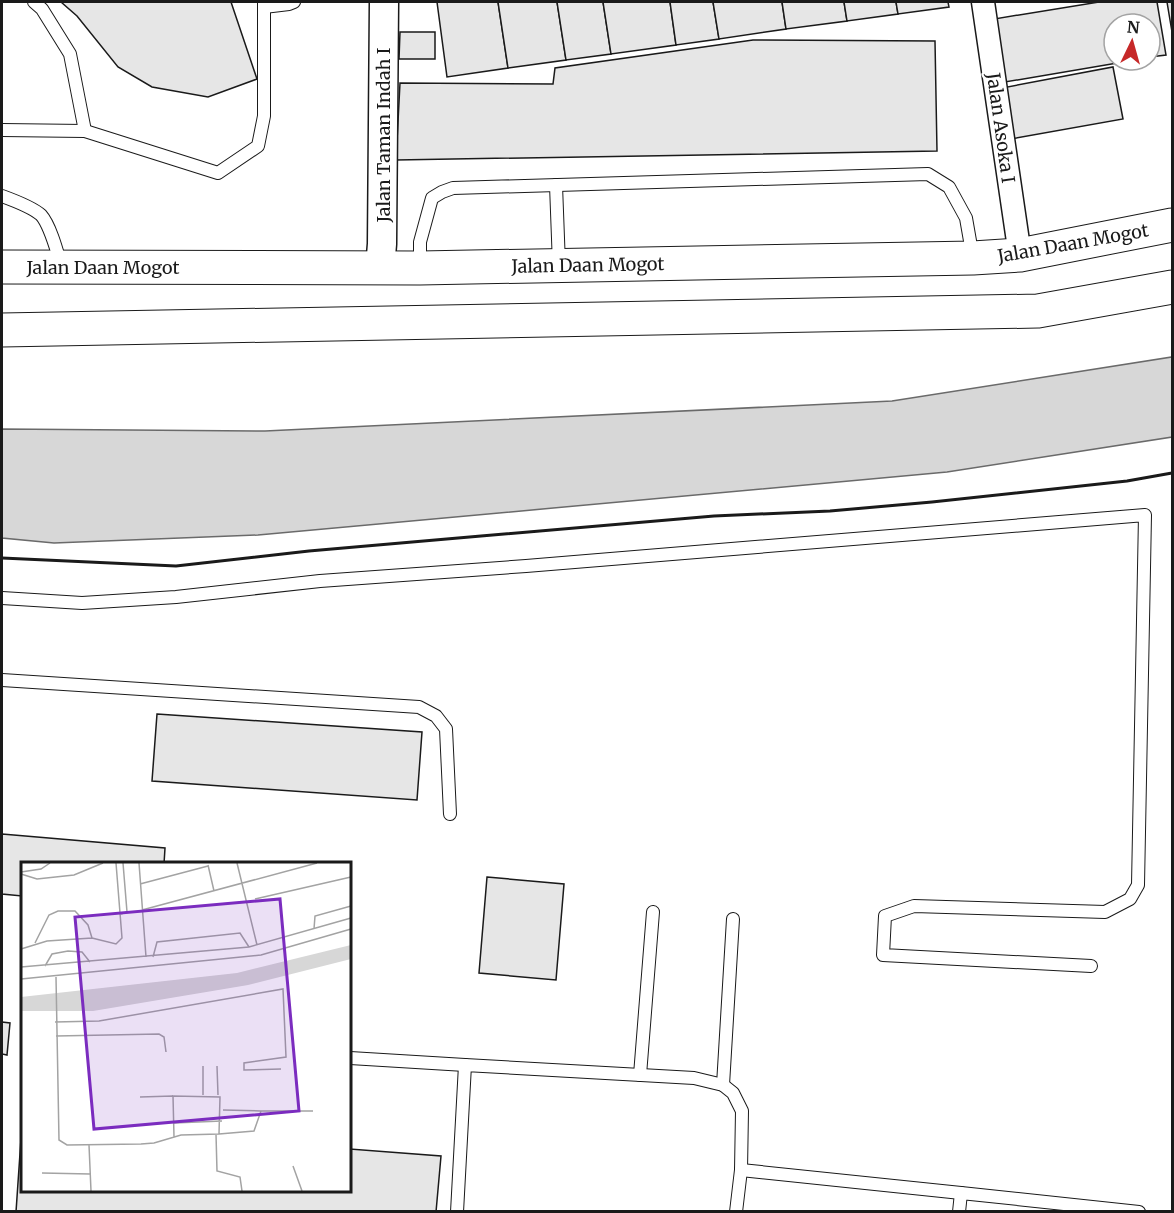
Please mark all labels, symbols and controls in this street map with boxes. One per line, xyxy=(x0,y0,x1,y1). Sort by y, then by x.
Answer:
north arrow xyxy=(1102,12,1162,72)
text: N xyxy=(1126,17,1141,38)
street label: Jalan Taman Indah I xyxy=(372,48,395,223)
street label: Jalan Asoka I xyxy=(982,70,1020,185)
street label: Jalan Daan Mogot xyxy=(995,218,1150,268)
street label: Jalan Daan Mogot xyxy=(510,252,665,278)
street label: Jalan Daan Mogot xyxy=(25,256,180,279)
inset map xyxy=(21,862,351,1192)

